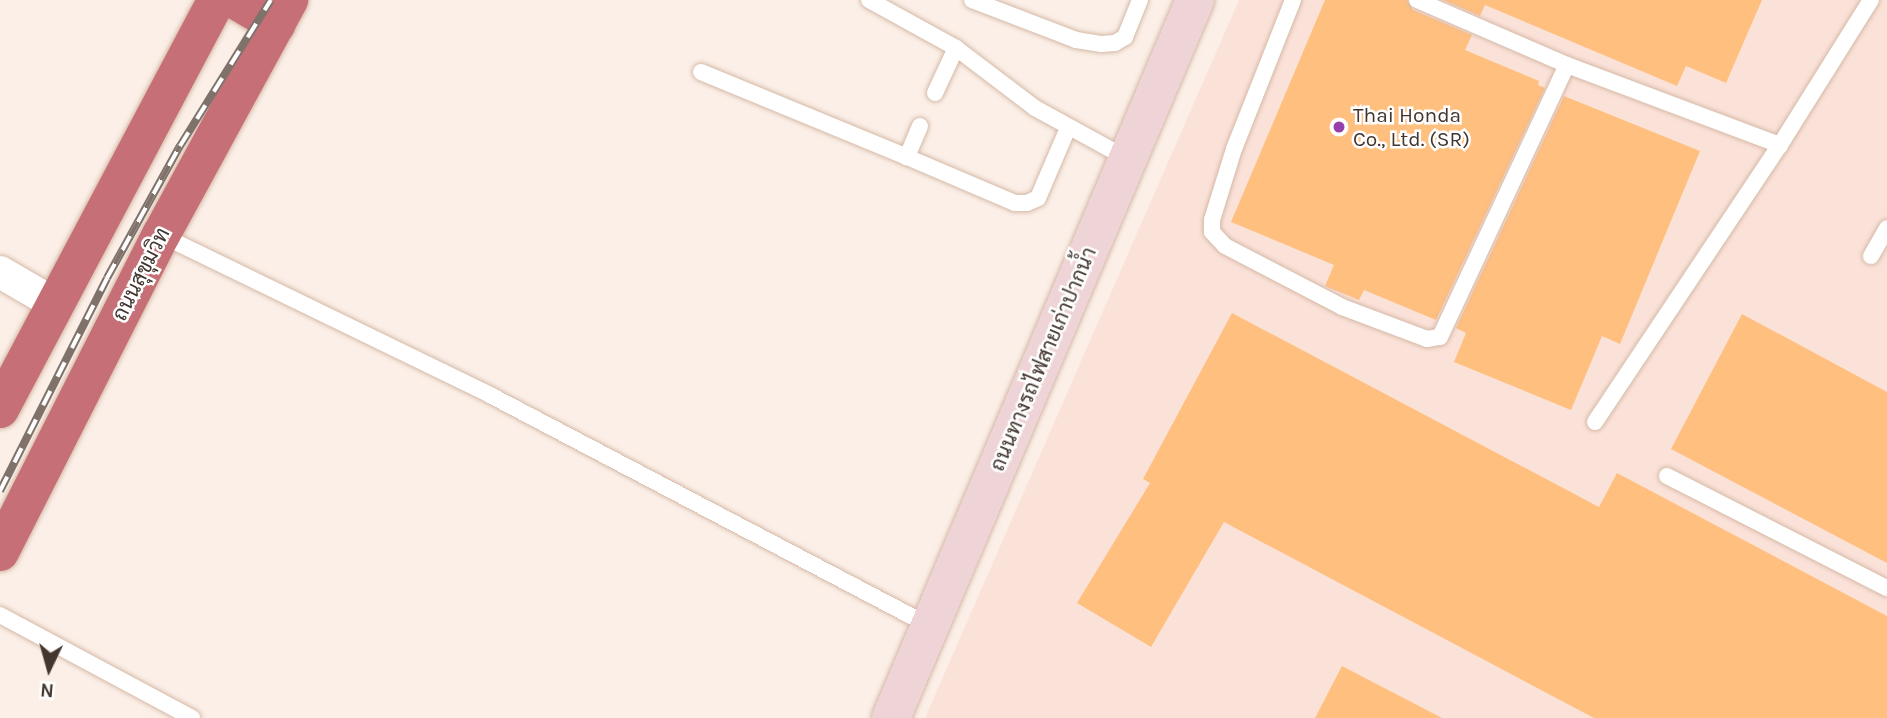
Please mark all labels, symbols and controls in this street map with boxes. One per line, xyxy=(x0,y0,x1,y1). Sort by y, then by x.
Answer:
place label: Thai Honda Co., Ltd. (SR) xyxy=(1353,102,1470,152)
marker: Thai Honda Co., Ltd. (SR) xyxy=(1331,119,1347,135)
street label: ถนนสุขุมวิท xyxy=(107,223,175,325)
street label: ถนนทางรถไฟสายเก่าปากน้ำ xyxy=(984,243,1102,475)
north arrow xyxy=(14,634,84,704)
text: N xyxy=(39,678,55,701)

